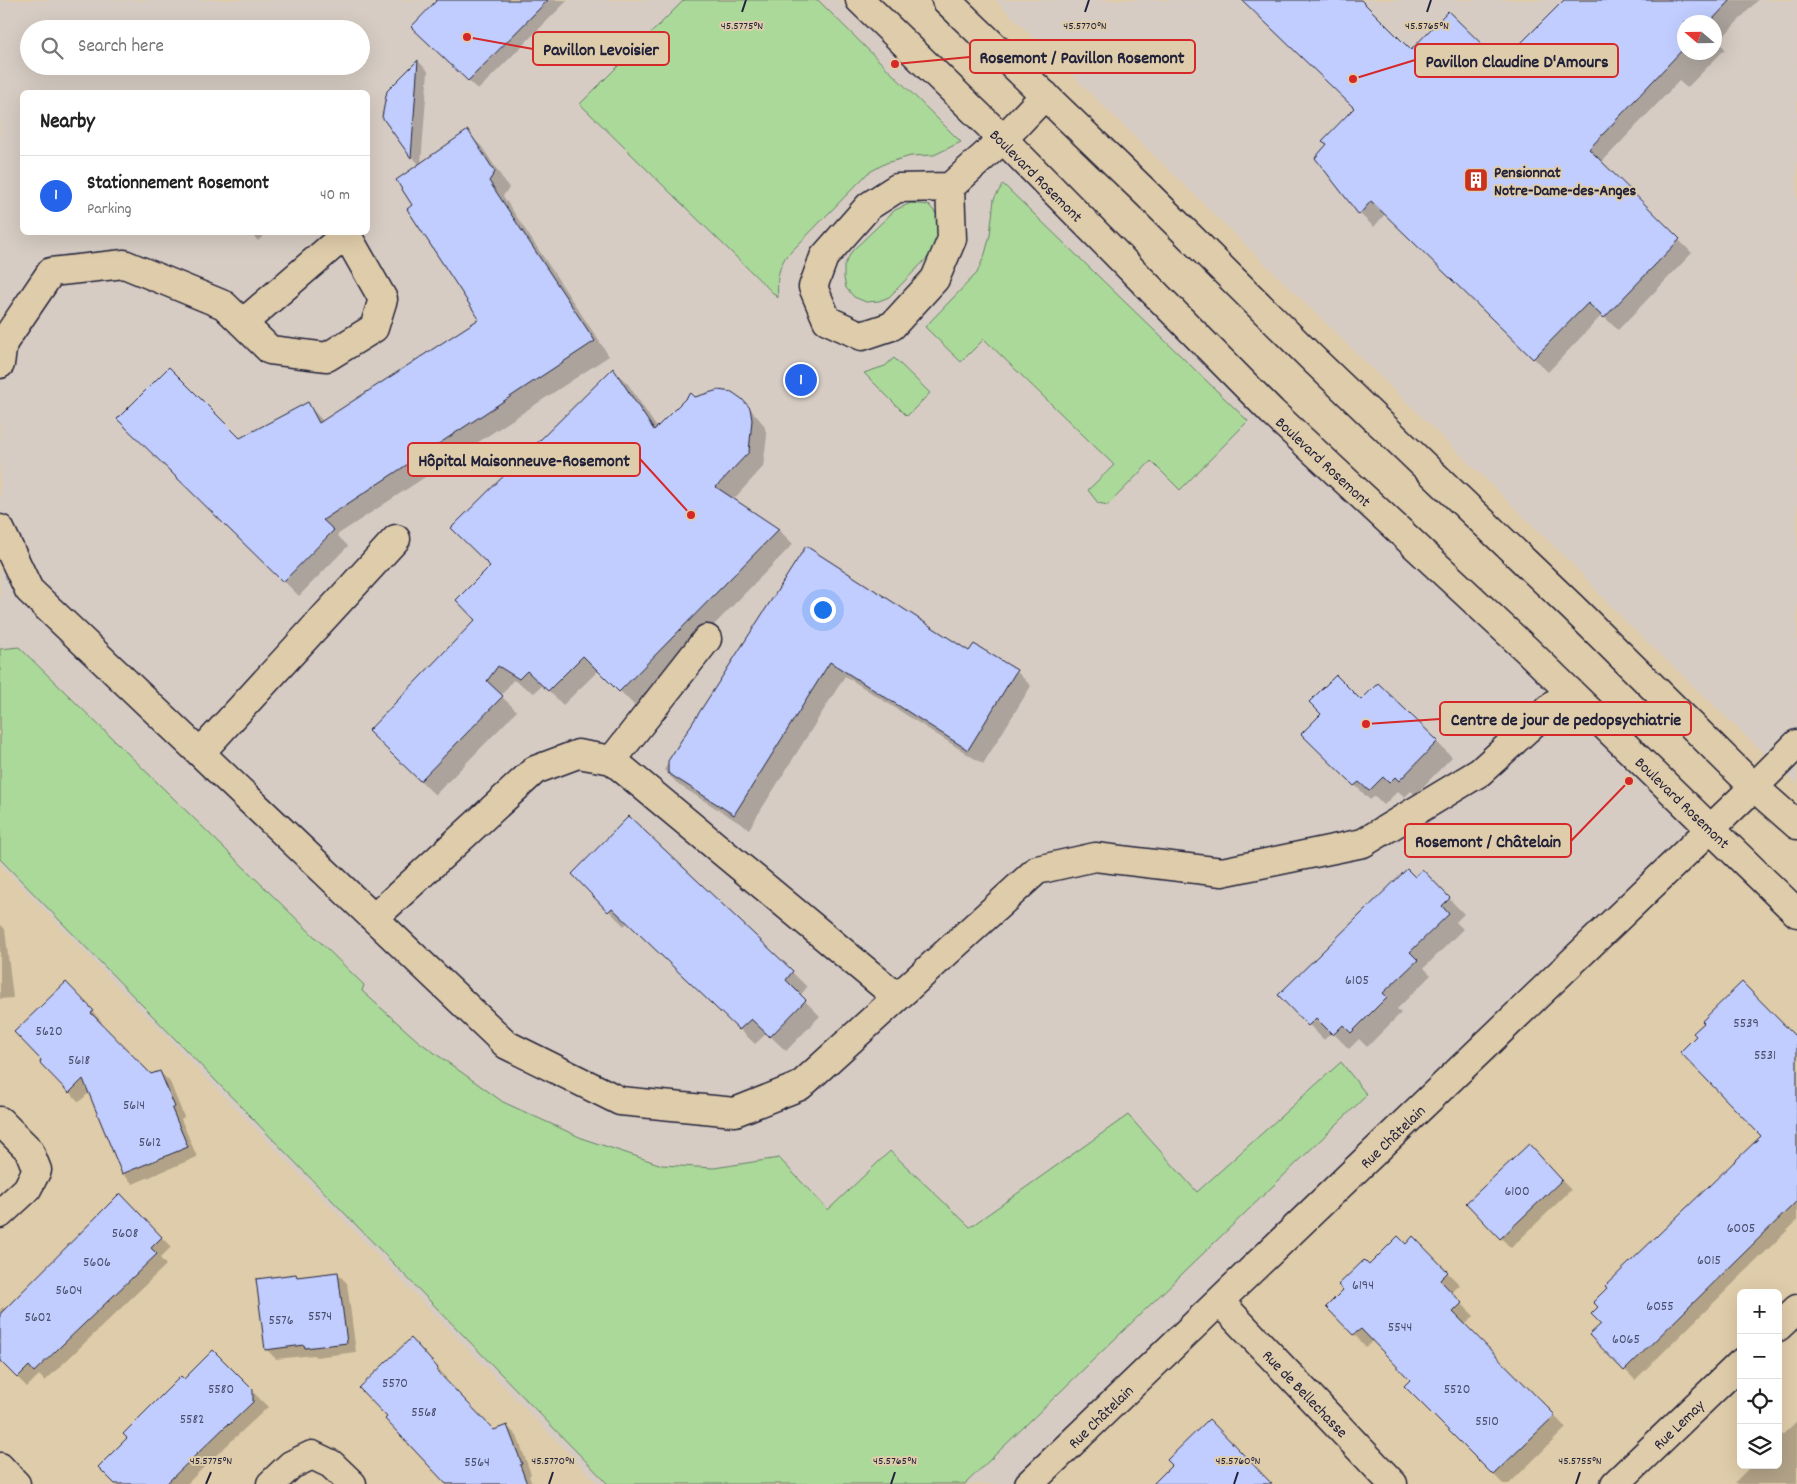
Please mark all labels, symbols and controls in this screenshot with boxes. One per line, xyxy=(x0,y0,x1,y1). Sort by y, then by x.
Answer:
north arrow xyxy=(1677,15,1722,60)
text: 45.5775°N xyxy=(721,18,763,35)
text: 45.5770°N xyxy=(1063,18,1107,35)
text: 45.5765°N xyxy=(1405,18,1449,35)
search box xyxy=(20,20,370,75)
callout: Pavillon Levoisier xyxy=(533,32,669,65)
icon: search xyxy=(38,34,66,62)
text: Search here xyxy=(78,34,164,61)
text: Pavillon Levoisier xyxy=(543,39,659,64)
callout: Rosemont / Pavillon Rosemont xyxy=(970,40,1195,73)
callout: Pavillon Claudine D'Amours xyxy=(1415,44,1618,77)
text: Rosemont / Pavillon Rosemont xyxy=(979,47,1185,72)
text: Pavillon Claudine D'Amours xyxy=(1426,51,1609,76)
text: Nearby xyxy=(40,108,95,138)
street label: Boulevard Rosemont xyxy=(983,125,1087,229)
place label: Pensionnat Notre-Dame-des-Anges xyxy=(1494,162,1637,203)
building icon: Pensionnat Notre-Dame-des-Anges xyxy=(1463,167,1489,193)
text: Stationnement Rosemont xyxy=(87,171,269,198)
text: 1 xyxy=(54,184,58,207)
text: 40 m xyxy=(320,184,350,207)
text: Parking xyxy=(87,198,132,221)
pin: 1 xyxy=(785,361,817,399)
street label: Boulevard Rosemont xyxy=(1269,412,1375,514)
callout: Hôpital Maisonneuve-Rosemont xyxy=(408,443,640,476)
text: Hôpital Maisonneuve-Rosemont xyxy=(418,450,630,475)
your location xyxy=(810,597,836,623)
callout: Centre de jour de pedopsychiatrie xyxy=(1440,702,1691,735)
text: Centre de jour de pedopsychiatrie xyxy=(1451,709,1681,734)
street label: Boulevard Rosemont xyxy=(1629,753,1734,855)
callout: Rosemont / Châtelain xyxy=(1405,824,1571,857)
text: Rosemont / Châtelain xyxy=(1415,831,1561,856)
house number: 6105 xyxy=(1345,971,1369,991)
house number: 5539 xyxy=(1733,1014,1759,1034)
house number: 5620 xyxy=(35,1022,63,1042)
house number: 5531 xyxy=(1754,1046,1776,1066)
house number: 5618 xyxy=(68,1051,90,1071)
house number: 5614 xyxy=(123,1096,145,1116)
street label: Rue Châtelain xyxy=(1356,1101,1432,1175)
house number: 5612 xyxy=(139,1133,161,1153)
house number: 6100 xyxy=(1504,1182,1530,1202)
house number: 6005 xyxy=(1727,1219,1755,1239)
house number: 5608 xyxy=(112,1224,139,1244)
house number: 6015 xyxy=(1697,1251,1721,1271)
house number: 5606 xyxy=(83,1253,111,1273)
house number: 6194 xyxy=(1352,1276,1374,1296)
house number: 5604 xyxy=(56,1281,82,1301)
map controls xyxy=(1737,1289,1782,1469)
button: + xyxy=(1737,1289,1782,1334)
house number: 6055 xyxy=(1646,1297,1674,1317)
house number: 5574 xyxy=(308,1307,332,1327)
house number: 5602 xyxy=(24,1308,52,1328)
house number: 5576 xyxy=(268,1311,294,1331)
house number: 5544 xyxy=(1388,1318,1412,1338)
house number: 6065 xyxy=(1612,1330,1640,1350)
button: − xyxy=(1737,1334,1782,1379)
street label: Rue de Bellechasse xyxy=(1256,1346,1352,1444)
house number: 5570 xyxy=(382,1374,408,1394)
button: locate xyxy=(1737,1379,1782,1424)
house number: 5580 xyxy=(208,1380,234,1400)
house number: 5520 xyxy=(1444,1380,1470,1400)
street label: Rue Châtelain xyxy=(1064,1381,1140,1455)
street label: Rue Lemay xyxy=(1649,1395,1711,1456)
house number: 5568 xyxy=(411,1403,437,1423)
house number: 5582 xyxy=(180,1410,204,1430)
house number: 5510 xyxy=(1475,1412,1499,1432)
button: layers xyxy=(1737,1424,1782,1469)
text: 45.5775°N xyxy=(190,1453,232,1470)
house number: 5564 xyxy=(464,1453,490,1473)
text: 45.5770°N xyxy=(531,1453,575,1470)
text: 45.5765°N xyxy=(873,1453,917,1470)
text: 45.5760°N xyxy=(1216,1453,1261,1470)
text: 45.5755°N xyxy=(1558,1453,1602,1470)

